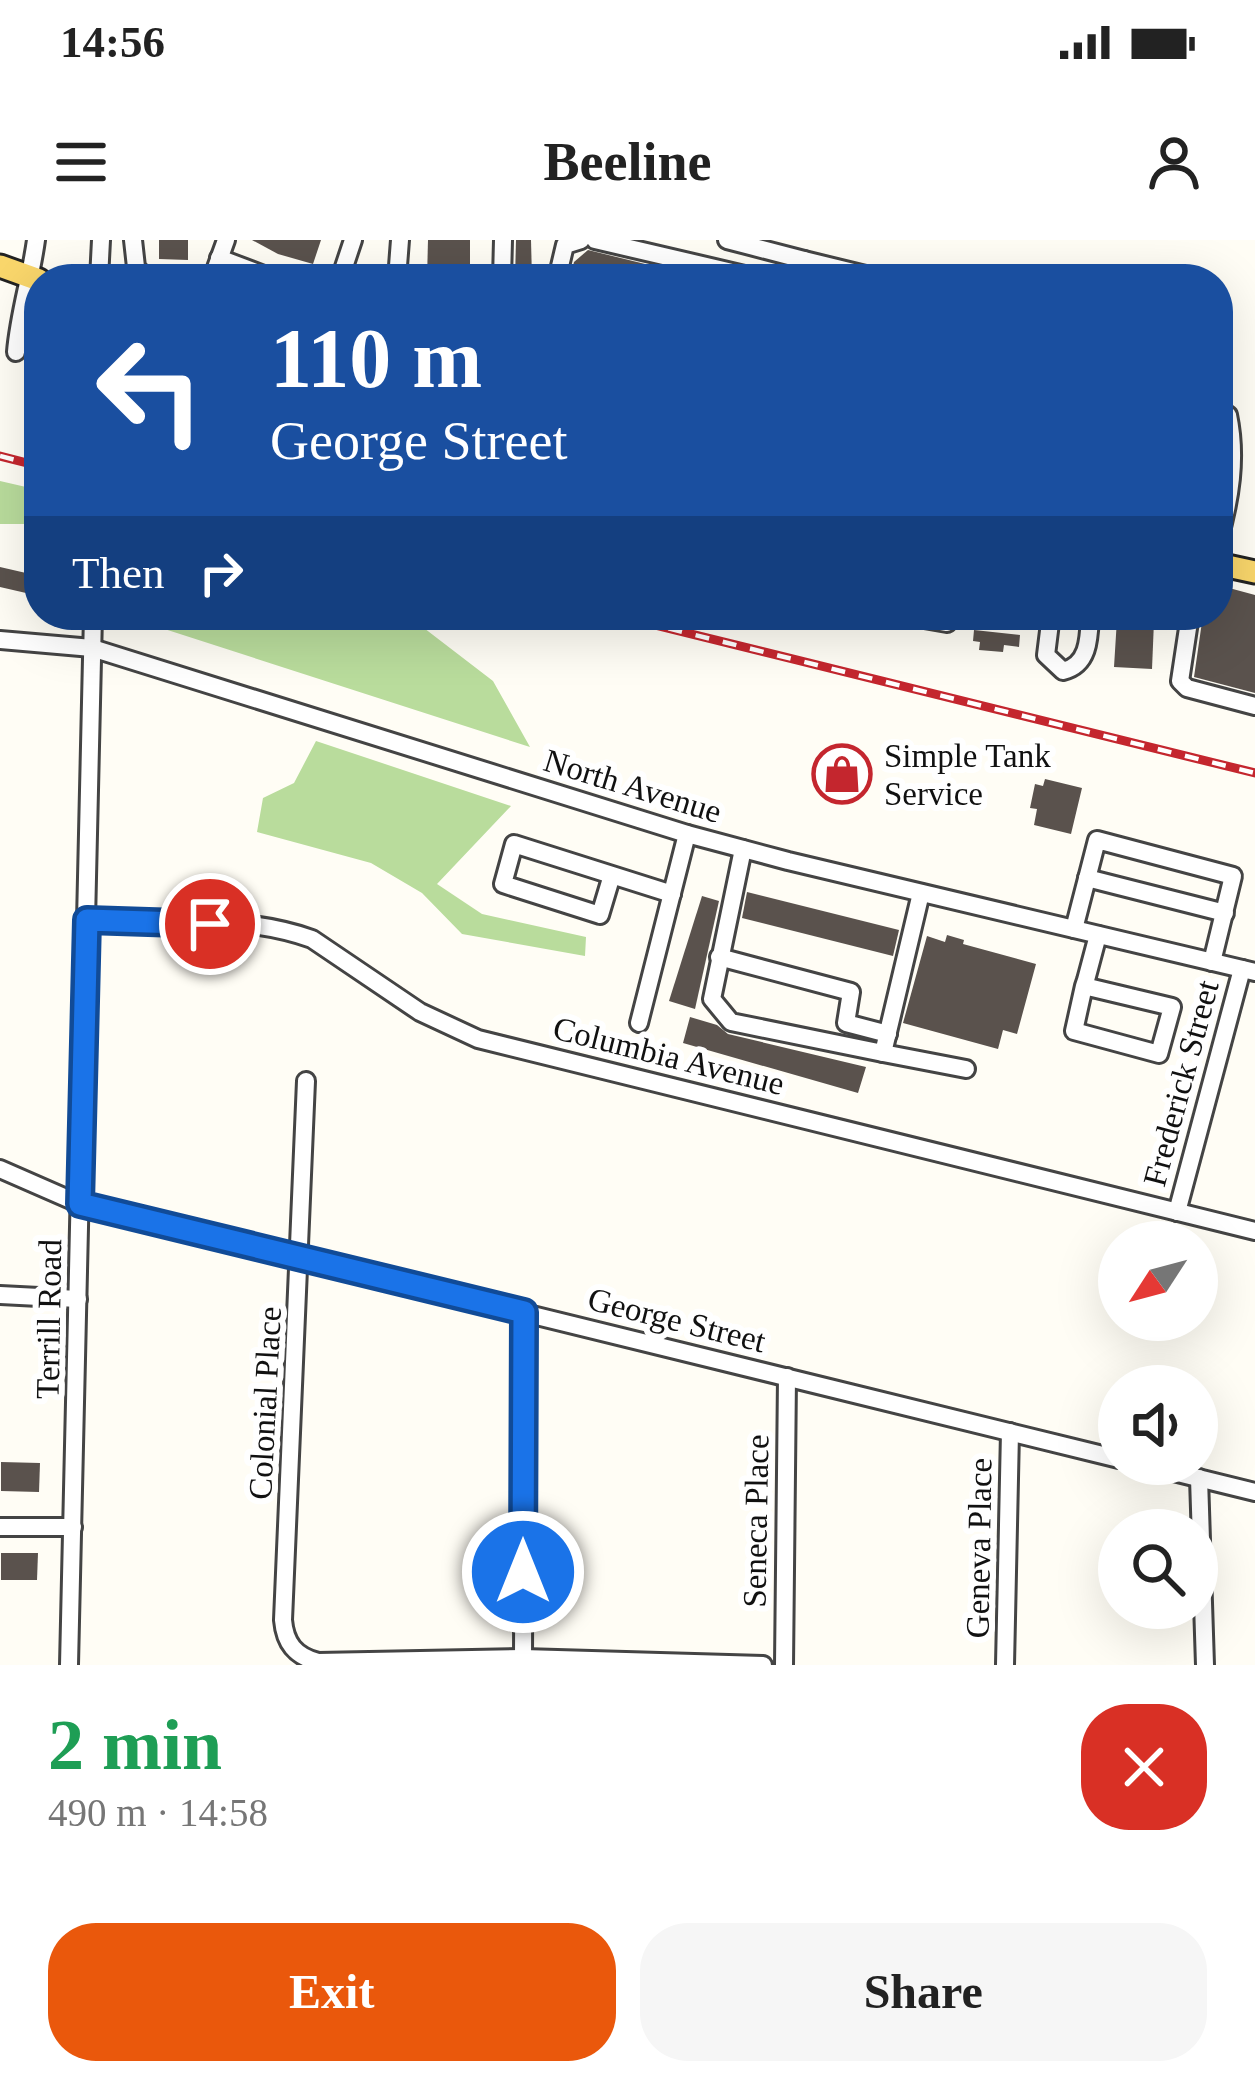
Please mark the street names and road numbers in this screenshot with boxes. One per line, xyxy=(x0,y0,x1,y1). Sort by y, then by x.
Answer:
street label: North Avenue xyxy=(540,742,726,830)
street label: Frederick Street xyxy=(1136,976,1226,1190)
street label: Columbia Avenue xyxy=(550,1010,788,1102)
street label: Terrill Road xyxy=(30,1238,68,1399)
street label: George Street xyxy=(584,1281,769,1359)
street label: Colonial Place xyxy=(242,1306,288,1501)
street label: Seneca Place xyxy=(736,1434,776,1608)
street label: Geneva Place xyxy=(959,1457,999,1639)

